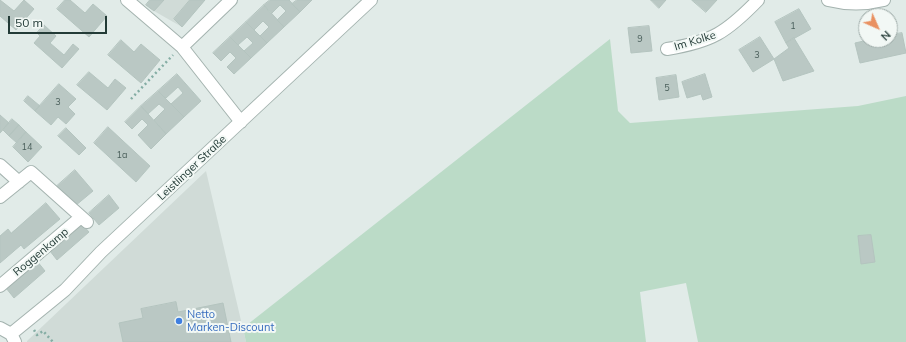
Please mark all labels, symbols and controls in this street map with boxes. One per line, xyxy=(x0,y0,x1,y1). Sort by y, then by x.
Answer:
scale bar xyxy=(10,8,109,34)
north arrow xyxy=(858,8,898,48)
text: 50 m xyxy=(15,15,43,30)
house number: 1 xyxy=(790,21,796,31)
street label: Im Kolke xyxy=(673,28,717,54)
text: N xyxy=(878,28,894,44)
house number: 9 xyxy=(637,34,643,44)
house number: 3 xyxy=(754,50,760,60)
house number: 5 xyxy=(664,83,670,93)
house number: 3 xyxy=(55,97,61,107)
street label: Leistlinger Straße xyxy=(155,133,229,203)
house number: 14 xyxy=(22,142,32,152)
house number: 1a xyxy=(117,150,127,160)
street label: Roggenkamp xyxy=(11,225,71,279)
place label: Netto Marken-Discount xyxy=(187,308,274,334)
marker: Netto Marken-Discount xyxy=(174,316,184,326)

